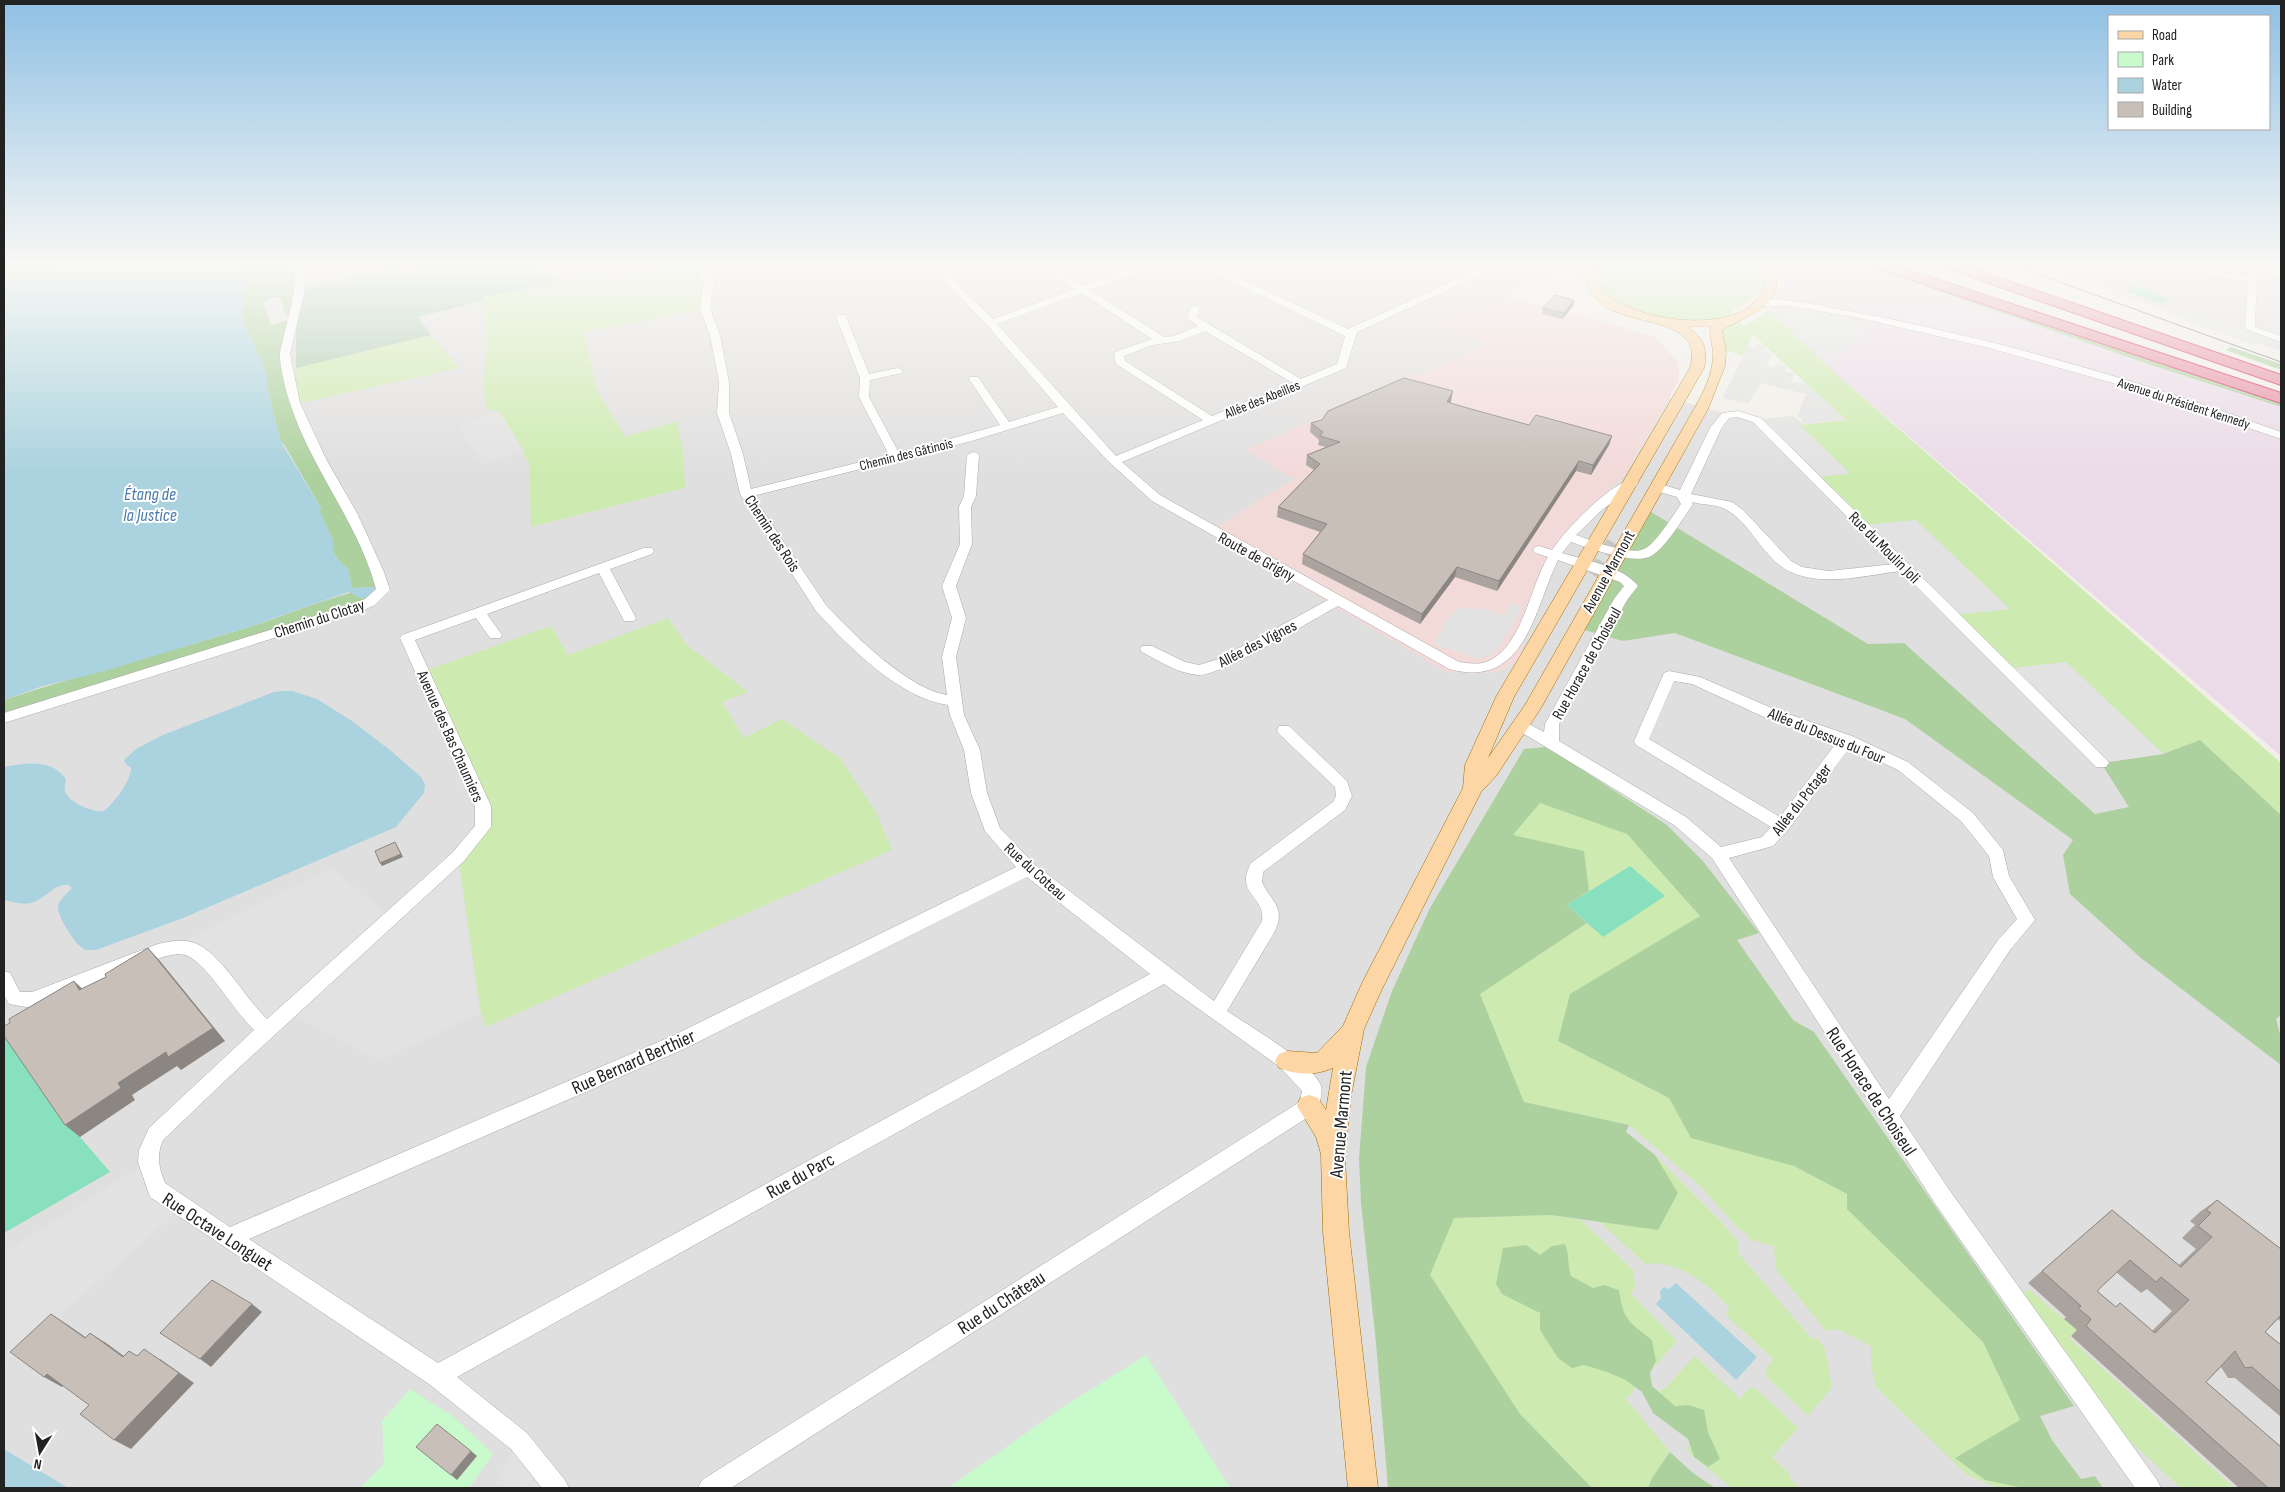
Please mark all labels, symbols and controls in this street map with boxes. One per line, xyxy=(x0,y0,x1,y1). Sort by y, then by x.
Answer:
legend xyxy=(2108,15,2270,130)
text: Road xyxy=(2152,26,2177,45)
text: Park xyxy=(2152,51,2174,70)
text: Water xyxy=(2152,76,2183,95)
text: Building xyxy=(2152,101,2192,120)
street label: Avenue du Président Kennedy xyxy=(2115,374,2253,433)
street label: Allée des Abeilles xyxy=(1221,377,1302,423)
street label: Chemin des Gâtinois xyxy=(858,435,955,474)
water label: Étang de la Justice xyxy=(123,484,177,526)
street label: Chemin des Rois xyxy=(740,492,804,576)
street label: Rue du Moulin Joli xyxy=(1844,508,1924,588)
street label: Avenue Marmont xyxy=(1579,527,1640,617)
street label: Route de Grigny xyxy=(1215,528,1298,586)
street label: Chemin du Clotay xyxy=(272,596,367,643)
street label: Rue Horace de Choiseul xyxy=(1549,604,1626,723)
street label: Allée des Vignes xyxy=(1214,616,1300,673)
street label: Avenue des Bas Chaumiers xyxy=(412,667,487,806)
street label: Allée du Dessus du Four xyxy=(1764,704,1888,769)
street label: Allée du Potager xyxy=(1768,760,1836,840)
street label: Rue du Coteau xyxy=(1000,839,1070,905)
street label: Rue Horace de Choiseul xyxy=(1821,1023,1921,1161)
street label: Rue Bernard Berthier xyxy=(568,1025,699,1100)
street label: Avenue Marmont xyxy=(1325,1069,1358,1180)
street label: Rue du Parc xyxy=(763,1148,839,1204)
street label: Rue Octave Longuet xyxy=(158,1188,277,1277)
street label: Rue du Château xyxy=(954,1267,1050,1340)
north arrow xyxy=(15,1427,65,1477)
text: N xyxy=(32,1455,43,1473)

